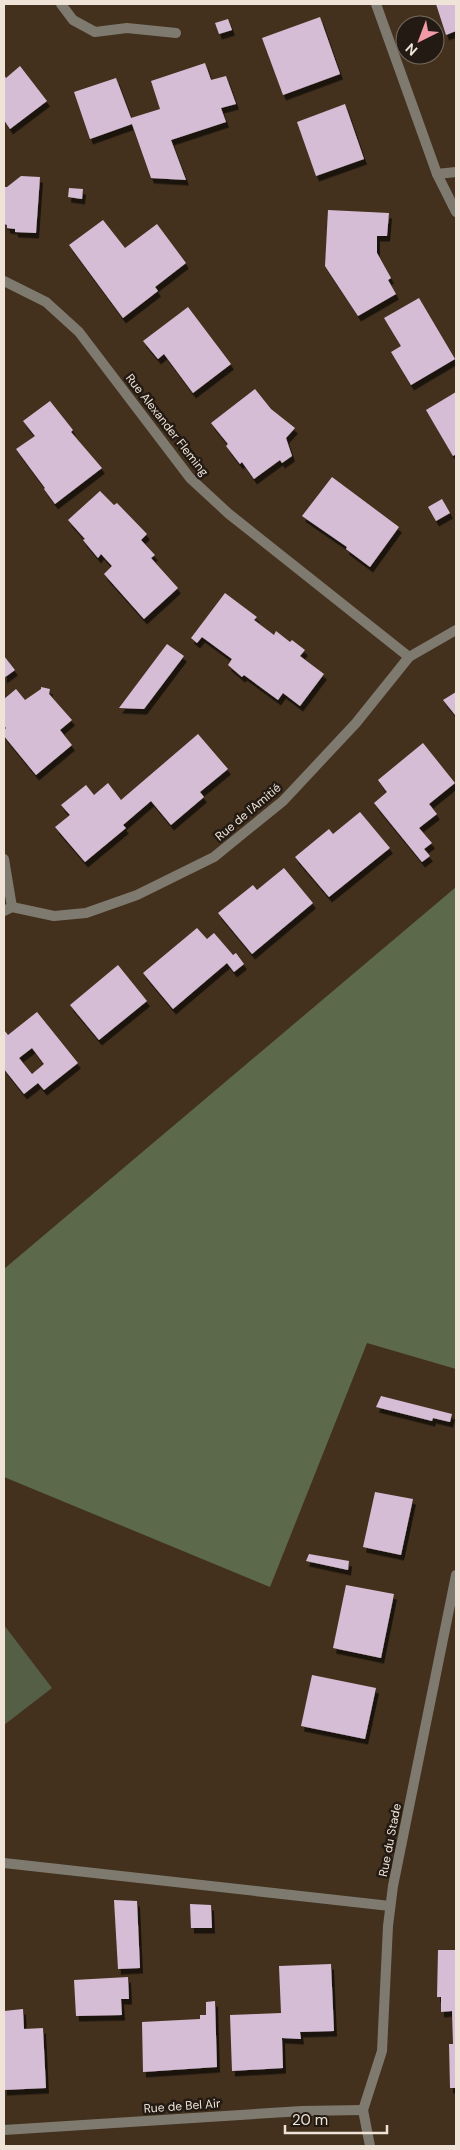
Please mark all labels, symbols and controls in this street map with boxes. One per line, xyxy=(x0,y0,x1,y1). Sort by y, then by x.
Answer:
north arrow xyxy=(395,15,445,65)
text: N xyxy=(401,40,421,60)
street label: Rue Alexander Fleming xyxy=(122,371,212,480)
street label: Rue de l'Amitié xyxy=(212,780,284,844)
street label: Rue du Stade xyxy=(375,1802,405,1878)
street label: Rue de Bel Air xyxy=(143,2095,221,2117)
scale bar xyxy=(285,2102,388,2134)
text: 20 m xyxy=(292,2110,328,2130)

